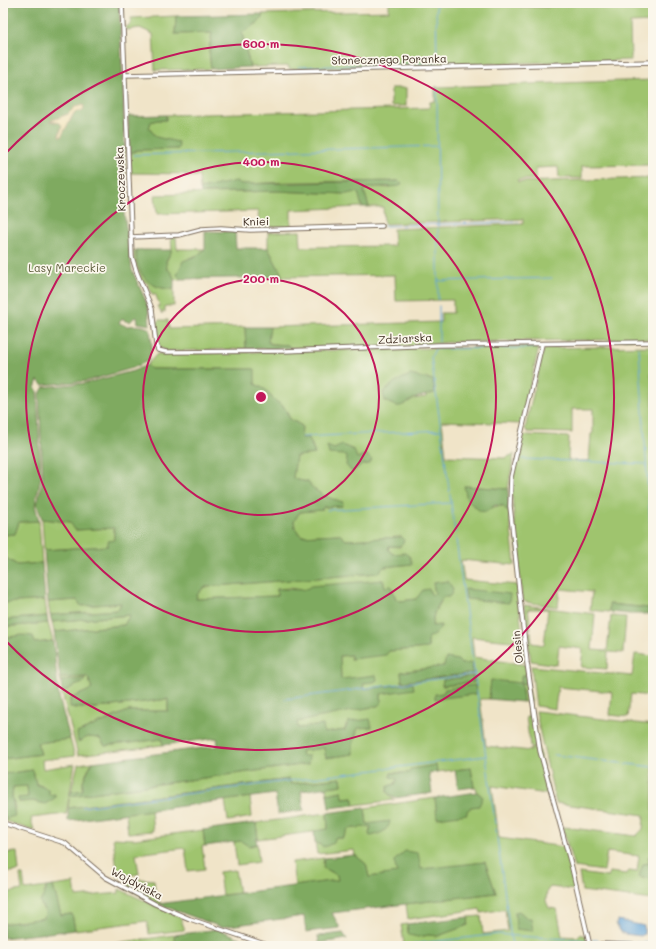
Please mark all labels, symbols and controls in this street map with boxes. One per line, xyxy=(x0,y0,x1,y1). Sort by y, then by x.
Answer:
text: 600 m xyxy=(243,35,279,51)
street label: Słonecznego Poranka xyxy=(331,50,447,68)
street label: Kroczewska xyxy=(111,146,129,212)
text: 400 m xyxy=(243,153,279,169)
street label: Kniei xyxy=(243,213,269,229)
park label: Lasy Mareckie xyxy=(28,260,106,275)
text: 200 m xyxy=(243,270,279,286)
street label: Zdziarska xyxy=(378,329,433,347)
centre of rings xyxy=(254,390,268,404)
street label: Olesin xyxy=(508,630,526,664)
street label: Wojdyńska xyxy=(108,863,166,903)

